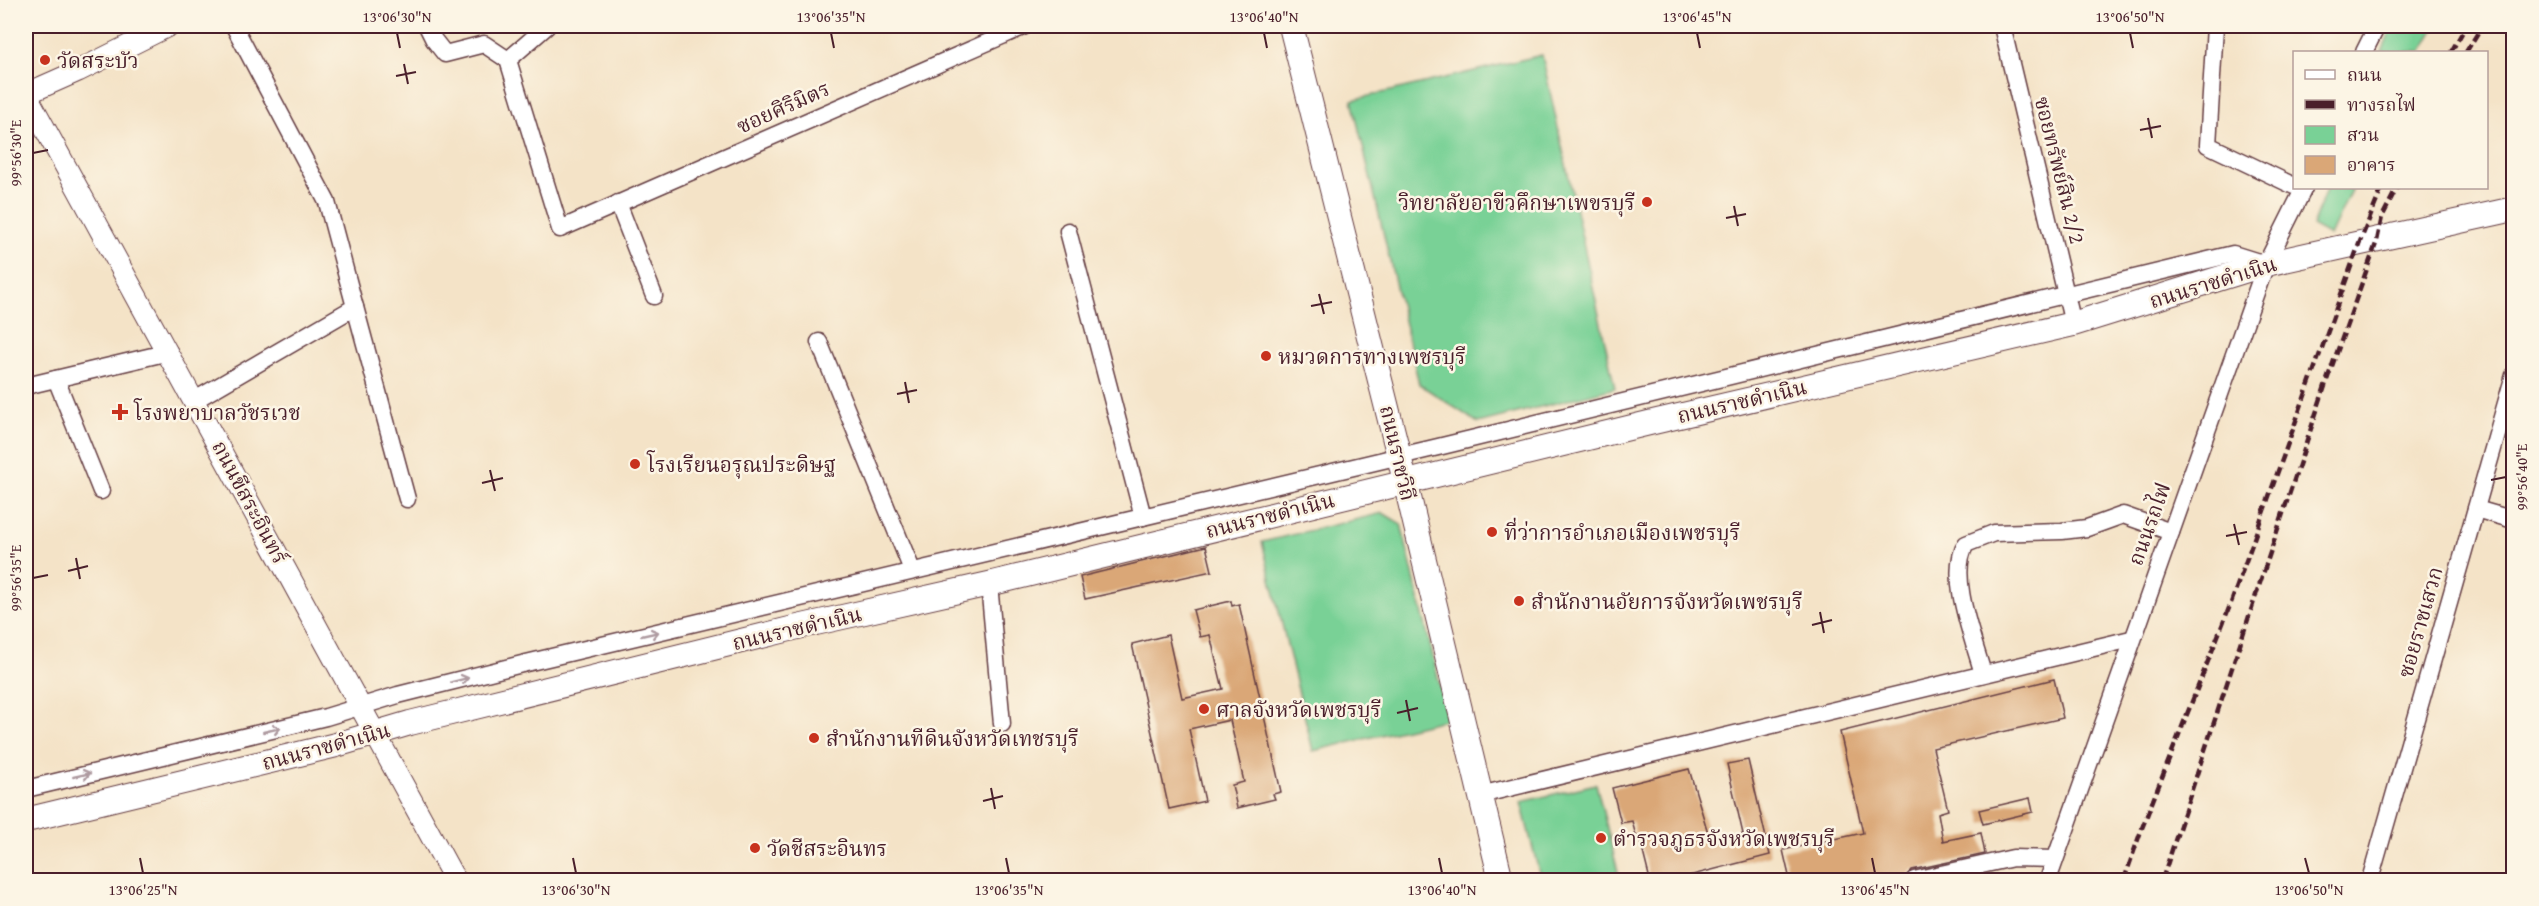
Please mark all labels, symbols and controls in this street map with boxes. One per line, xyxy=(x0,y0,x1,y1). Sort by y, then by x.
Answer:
text: 13°06'30"N xyxy=(363,6,432,27)
text: 13°06'35"N xyxy=(797,6,866,27)
text: 13°06'40"N xyxy=(1230,6,1299,27)
text: 13°06'45"N xyxy=(1663,6,1732,27)
text: 13°06'50"N xyxy=(2096,6,2165,27)
place label: วัดสระบัว xyxy=(57,45,139,76)
legend xyxy=(2293,51,2488,189)
marker: วัดสระบัว xyxy=(38,53,52,67)
text: ถนน xyxy=(2347,61,2382,88)
street label: ซอยศิริมิตร xyxy=(731,73,835,141)
text: ทางรถไฟ xyxy=(2347,91,2416,118)
street label: ซอยทรัพย์สิน 2/2 xyxy=(2027,93,2093,247)
text: 99°56'30"E xyxy=(5,119,26,186)
text: สวน xyxy=(2347,121,2379,148)
text: อาคาร xyxy=(2347,151,2396,178)
place label: วิทยาลัยอาขีวคึกษาเพขรบุรี xyxy=(1398,187,1635,218)
marker: วิทยาลัยอาขีวคึกษาเพขรบุรี xyxy=(1640,195,1654,209)
street label: ถนนราชดำเนิน xyxy=(2145,248,2281,316)
place label: หมวดการทางเพชรบุรี xyxy=(1278,341,1466,372)
marker: หมวดการทางเพชรบุรี xyxy=(1259,349,1273,363)
street label: ถนนราชดำเนิน xyxy=(1674,371,1810,431)
place label: โรงพยาบาลวัชรเวช xyxy=(133,397,301,428)
street label: ถนนราชวิถี xyxy=(1372,402,1424,504)
marker: โรงพยาบาลวัชรเวช xyxy=(111,403,129,421)
street label: ถนนขีสระอินทร์ xyxy=(204,435,296,570)
text: 99°56'40"E xyxy=(2511,443,2532,510)
place label: โรงเรียนอรุณประดิษฐ xyxy=(646,449,836,480)
marker: โรงเรียนอรุณประดิษฐ xyxy=(628,457,642,471)
street label: ถนนรถไฟ xyxy=(2120,478,2178,570)
street label: ถนนราชดำเนิน xyxy=(1202,484,1338,546)
place label: ที่ว่าการอำเภอเมืองเพชรบุรี xyxy=(1504,517,1740,548)
marker: ที่ว่าการอำเภอเมืองเพชรบุรี xyxy=(1485,525,1499,539)
text: 99°56'35"E xyxy=(5,544,26,611)
street label: ซอยราชเสวก xyxy=(2389,563,2451,681)
place label: สำนักงานอัยการจังหวัดเพชรบุรี xyxy=(1531,586,1802,617)
marker: สำนักงานอัยการจังหวัดเพชรบุรี xyxy=(1512,594,1526,608)
street label: ถนนราชดำเนิน xyxy=(729,598,865,658)
one-way arrow xyxy=(640,628,659,639)
one-way arrow xyxy=(451,673,470,685)
place label: ศาลจังหวัดเพชรบุรี xyxy=(1216,694,1381,725)
marker: ศาลจังหวัดเพชรบุรี xyxy=(1197,702,1211,716)
street label: ถนนราชดำเนิน xyxy=(258,714,394,778)
place label: สำนักงานทีดินจังหวัดเทชรบุรี xyxy=(826,723,1078,754)
one-way arrow xyxy=(262,724,281,735)
marker: สำนักงานทีดินจังหวัดเทชรบุรี xyxy=(807,731,821,745)
one-way arrow xyxy=(73,769,92,781)
place label: ตำรวจภูธรจังหวัดเพชรบุรี xyxy=(1613,823,1834,854)
marker: ตำรวจภูธรจังหวัดเพชรบุรี xyxy=(1594,831,1608,845)
place label: วัดชีสระอินทร xyxy=(767,833,887,864)
marker: วัดชีสระอินทร xyxy=(748,841,762,855)
text: 13°06'25"N xyxy=(109,879,178,900)
text: 13°06'30"N xyxy=(542,879,611,900)
text: 13°06'35"N xyxy=(975,879,1044,900)
text: 13°06'40"N xyxy=(1408,879,1477,900)
text: 13°06'45"N xyxy=(1841,879,1910,900)
text: 13°06'50"N xyxy=(2275,879,2344,900)

